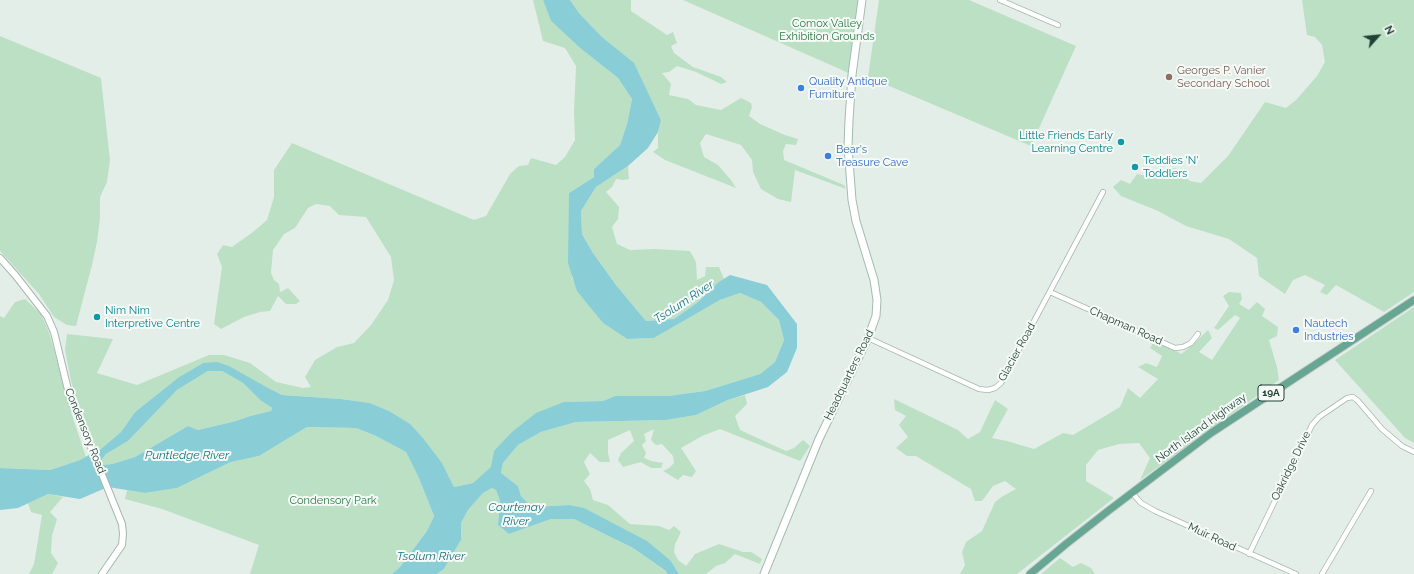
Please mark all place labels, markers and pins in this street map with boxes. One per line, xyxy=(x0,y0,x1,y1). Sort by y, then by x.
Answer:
place label: Georges P. Vanier Secondary School xyxy=(1177,64,1270,90)
marker: Georges P. Vanier Secondary School xyxy=(1164,72,1174,82)
place label: Quality Antique Furniture xyxy=(809,75,887,101)
marker: Quality Antique Furniture xyxy=(796,83,806,93)
place label: Little Friends Early Learning Centre xyxy=(1019,129,1113,155)
marker: Little Friends Early Learning Centre xyxy=(1116,137,1126,147)
place label: Bear's Treasure Cave xyxy=(836,143,908,169)
marker: Bear's Treasure Cave xyxy=(823,151,833,161)
place label: Teddies 'N' Toddlers xyxy=(1143,154,1198,180)
marker: Teddies 'N' Toddlers xyxy=(1130,162,1140,172)
place label: Nim Nim Interpretive Centre xyxy=(105,304,200,330)
marker: Nim Nim Interpretive Centre xyxy=(92,312,102,322)
place label: Nautech Industries xyxy=(1304,317,1354,343)
marker: Nautech Industries xyxy=(1291,325,1301,335)

